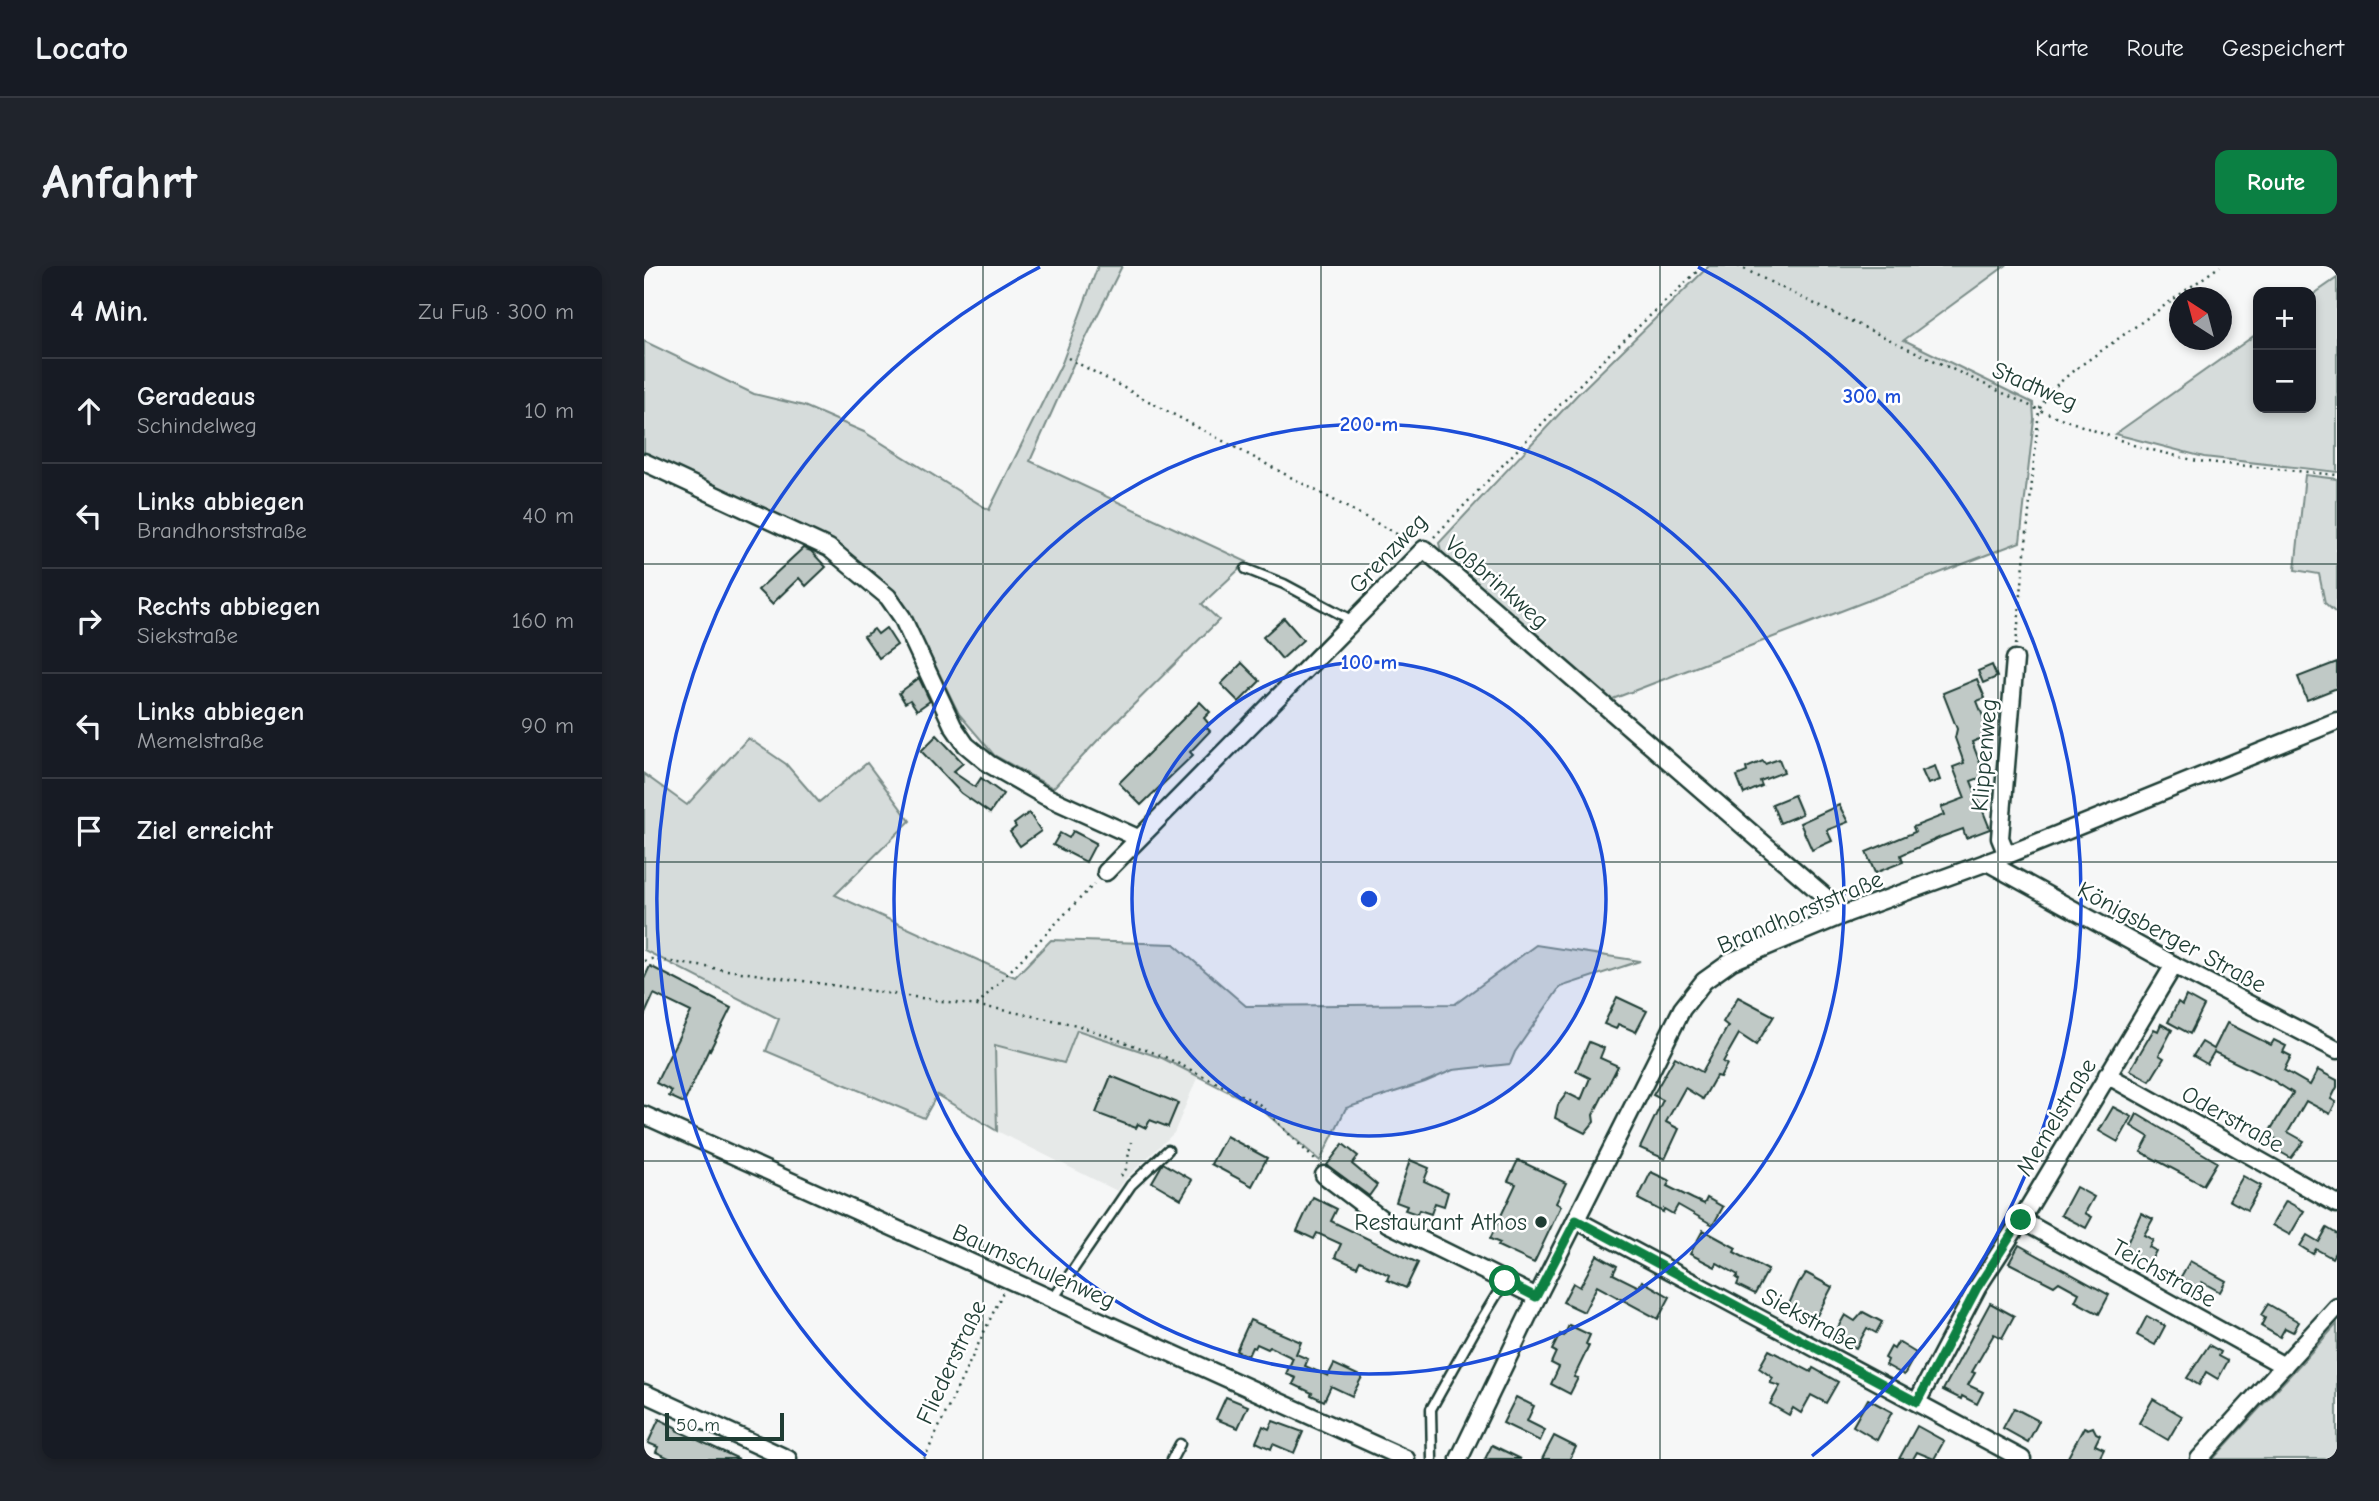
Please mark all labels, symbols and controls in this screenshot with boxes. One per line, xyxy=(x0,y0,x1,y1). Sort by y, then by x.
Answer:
text: Locato xyxy=(35,29,128,67)
text: Karte xyxy=(2035,34,2089,62)
text: Route xyxy=(2127,34,2184,62)
text: Gespeichert xyxy=(2222,34,2344,62)
button: Route xyxy=(2215,150,2337,214)
text: Anfahrt xyxy=(42,154,197,210)
north arrow xyxy=(2169,287,2232,350)
map controls xyxy=(2253,287,2316,413)
button: + xyxy=(2253,287,2316,350)
text: 4 Min. xyxy=(70,294,148,329)
text: Zu Fuß · 300 m xyxy=(418,298,574,325)
button: − xyxy=(2253,350,2316,413)
street label: Stadtweg xyxy=(1988,356,2082,416)
text: Geradeaus xyxy=(137,382,255,412)
text: 300 m xyxy=(1843,384,1901,408)
icon: ahead xyxy=(70,392,108,430)
text: 10 m xyxy=(524,397,574,424)
text: Schindelweg xyxy=(137,412,257,439)
text: 200 m xyxy=(1340,412,1398,436)
text: Links abbiegen xyxy=(137,487,304,517)
icon: left xyxy=(70,497,108,535)
text: 40 m xyxy=(522,502,574,529)
street label: Grenzweg xyxy=(1343,507,1433,599)
text: Brandhorststraße xyxy=(137,517,307,544)
street label: Voßbrinkweg xyxy=(1439,529,1555,635)
text: Rechts abbiegen xyxy=(137,592,320,622)
icon: right xyxy=(70,602,108,640)
text: 160 m xyxy=(512,607,574,634)
text: Siekstraße xyxy=(137,622,238,649)
text: 100 m xyxy=(1341,650,1397,674)
text: Links abbiegen xyxy=(137,697,304,727)
street label: Klippenweg xyxy=(1965,697,2003,813)
icon: left xyxy=(70,707,108,745)
text: 90 m xyxy=(521,712,574,739)
text: Memelstraße xyxy=(137,727,264,754)
icon: arrive xyxy=(70,812,108,850)
text: Ziel erreicht xyxy=(137,816,273,846)
street label: Brandhorststraße xyxy=(1713,864,1887,960)
street label: Königsberger Straße xyxy=(2073,875,2271,999)
centre of rings xyxy=(1357,887,1381,911)
street label: Memelstraße xyxy=(2010,1053,2102,1181)
street label: Oderstraße xyxy=(2177,1079,2289,1159)
route end xyxy=(2005,1204,2036,1235)
place label: Restaurant Athos xyxy=(1354,1208,1527,1236)
marker: Restaurant Athos xyxy=(1533,1214,1549,1230)
street label: Baumschulenweg xyxy=(948,1218,1120,1314)
street label: Teichstraße xyxy=(2107,1233,2221,1313)
route start xyxy=(1489,1265,1520,1296)
street label: Siekstraße xyxy=(1757,1282,1863,1356)
street label: Fliederstraße xyxy=(910,1295,992,1429)
scale bar xyxy=(665,1410,784,1442)
text: 50 m xyxy=(676,1414,720,1436)

